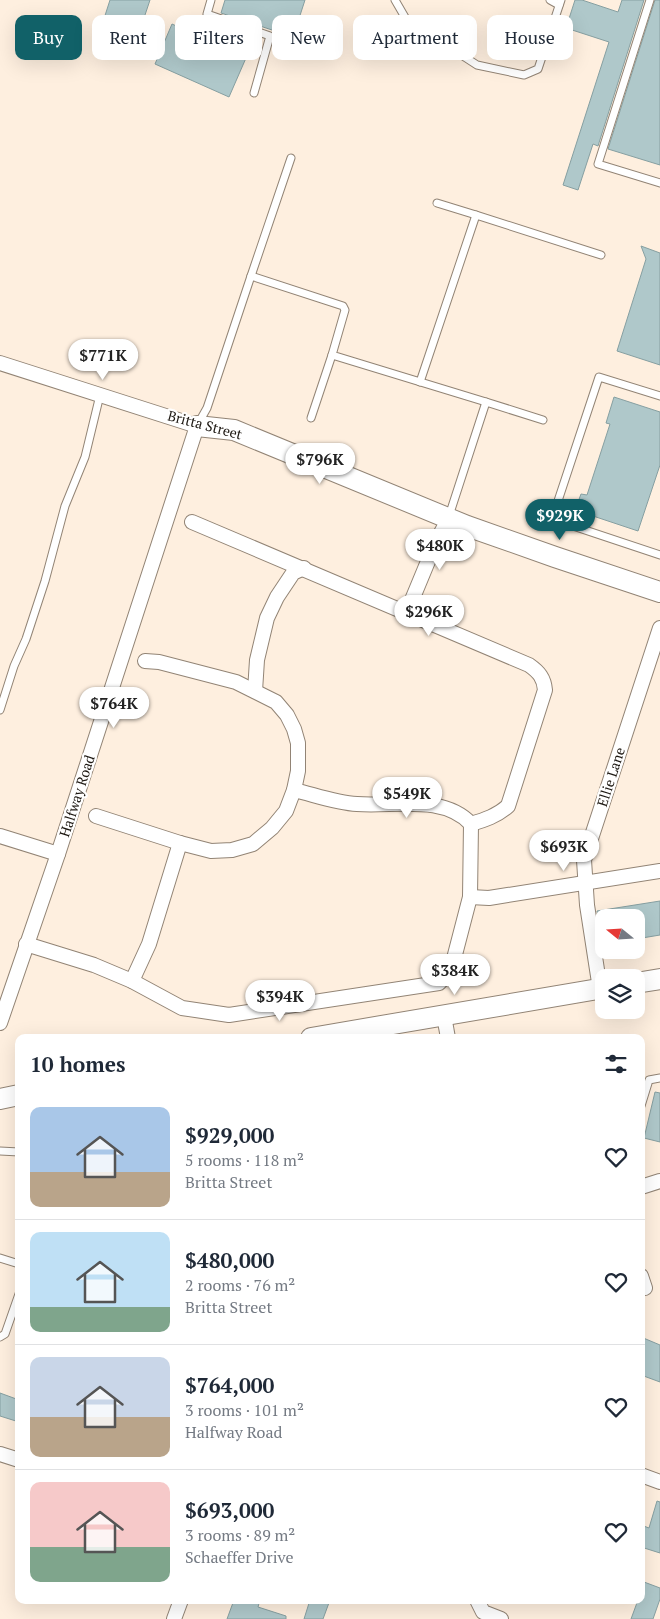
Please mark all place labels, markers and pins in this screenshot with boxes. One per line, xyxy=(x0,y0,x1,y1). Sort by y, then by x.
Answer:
pin: $771K xyxy=(68,338,138,381)
pin: $796K xyxy=(285,442,355,485)
pin: $929K xyxy=(525,498,595,541)
pin: $480K xyxy=(405,528,475,571)
pin: $296K xyxy=(394,594,464,637)
pin: $764K xyxy=(79,686,149,729)
pin: $549K xyxy=(372,776,442,819)
pin: $693K xyxy=(529,830,599,872)
pin: $384K xyxy=(420,954,490,996)
pin: $394K xyxy=(245,980,315,1022)

